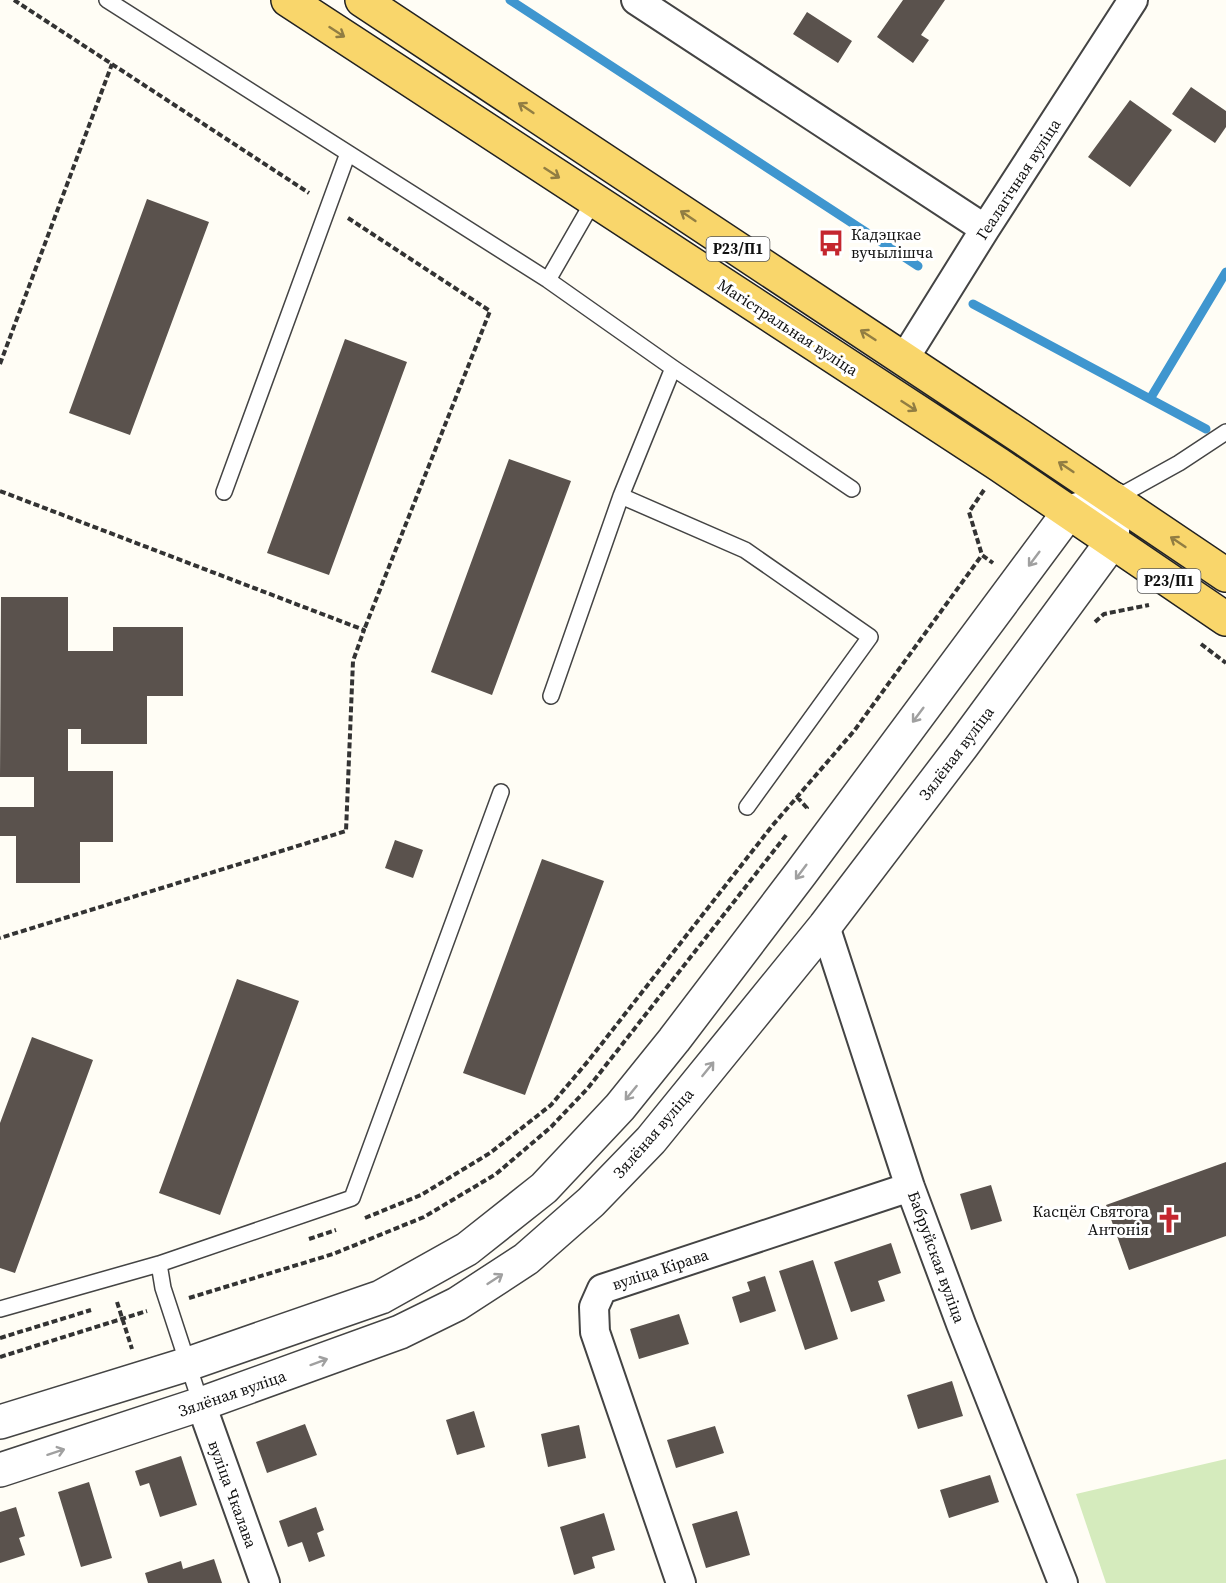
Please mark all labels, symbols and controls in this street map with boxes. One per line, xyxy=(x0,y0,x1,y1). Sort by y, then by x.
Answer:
one-way arrow xyxy=(328,26,344,38)
one-way arrow xyxy=(517,102,534,115)
street label: Геалагічная вуліца xyxy=(971,114,1066,244)
one-way arrow xyxy=(544,167,560,179)
one-way arrow xyxy=(680,210,697,222)
place label: Кадэцкае вучылішча xyxy=(851,223,934,263)
bus stop icon: Кадэцкае вучылішча xyxy=(816,228,846,258)
road number: Р23/П1 xyxy=(706,237,770,261)
street label: Магістральная вуліца xyxy=(713,273,863,381)
one-way arrow xyxy=(860,329,877,342)
one-way arrow xyxy=(901,400,917,412)
one-way arrow xyxy=(1058,461,1074,473)
one-way arrow xyxy=(1170,536,1186,548)
one-way arrow xyxy=(1028,550,1040,566)
road number: Р23/П1 xyxy=(1138,569,1200,593)
street label: Зялёная вуліца xyxy=(913,701,999,805)
one-way arrow xyxy=(912,707,924,723)
one-way arrow xyxy=(795,863,808,879)
one-way arrow xyxy=(701,1062,714,1078)
street label: Зялёная вуліца xyxy=(608,1083,699,1183)
one-way arrow xyxy=(625,1085,638,1101)
street label: Бабруйская вуліца xyxy=(903,1188,971,1327)
place label: Касцёл Святога Антонія xyxy=(1033,1200,1150,1240)
church icon: Касцёл Святога Антонія xyxy=(1154,1205,1184,1235)
street label: вуліца Кірава xyxy=(609,1243,712,1295)
one-way arrow xyxy=(486,1272,503,1284)
one-way arrow xyxy=(310,1355,328,1366)
street label: Зялёная вуліца xyxy=(175,1364,290,1422)
street label: вуліца Чкалава xyxy=(203,1437,263,1552)
one-way arrow xyxy=(46,1446,65,1457)

